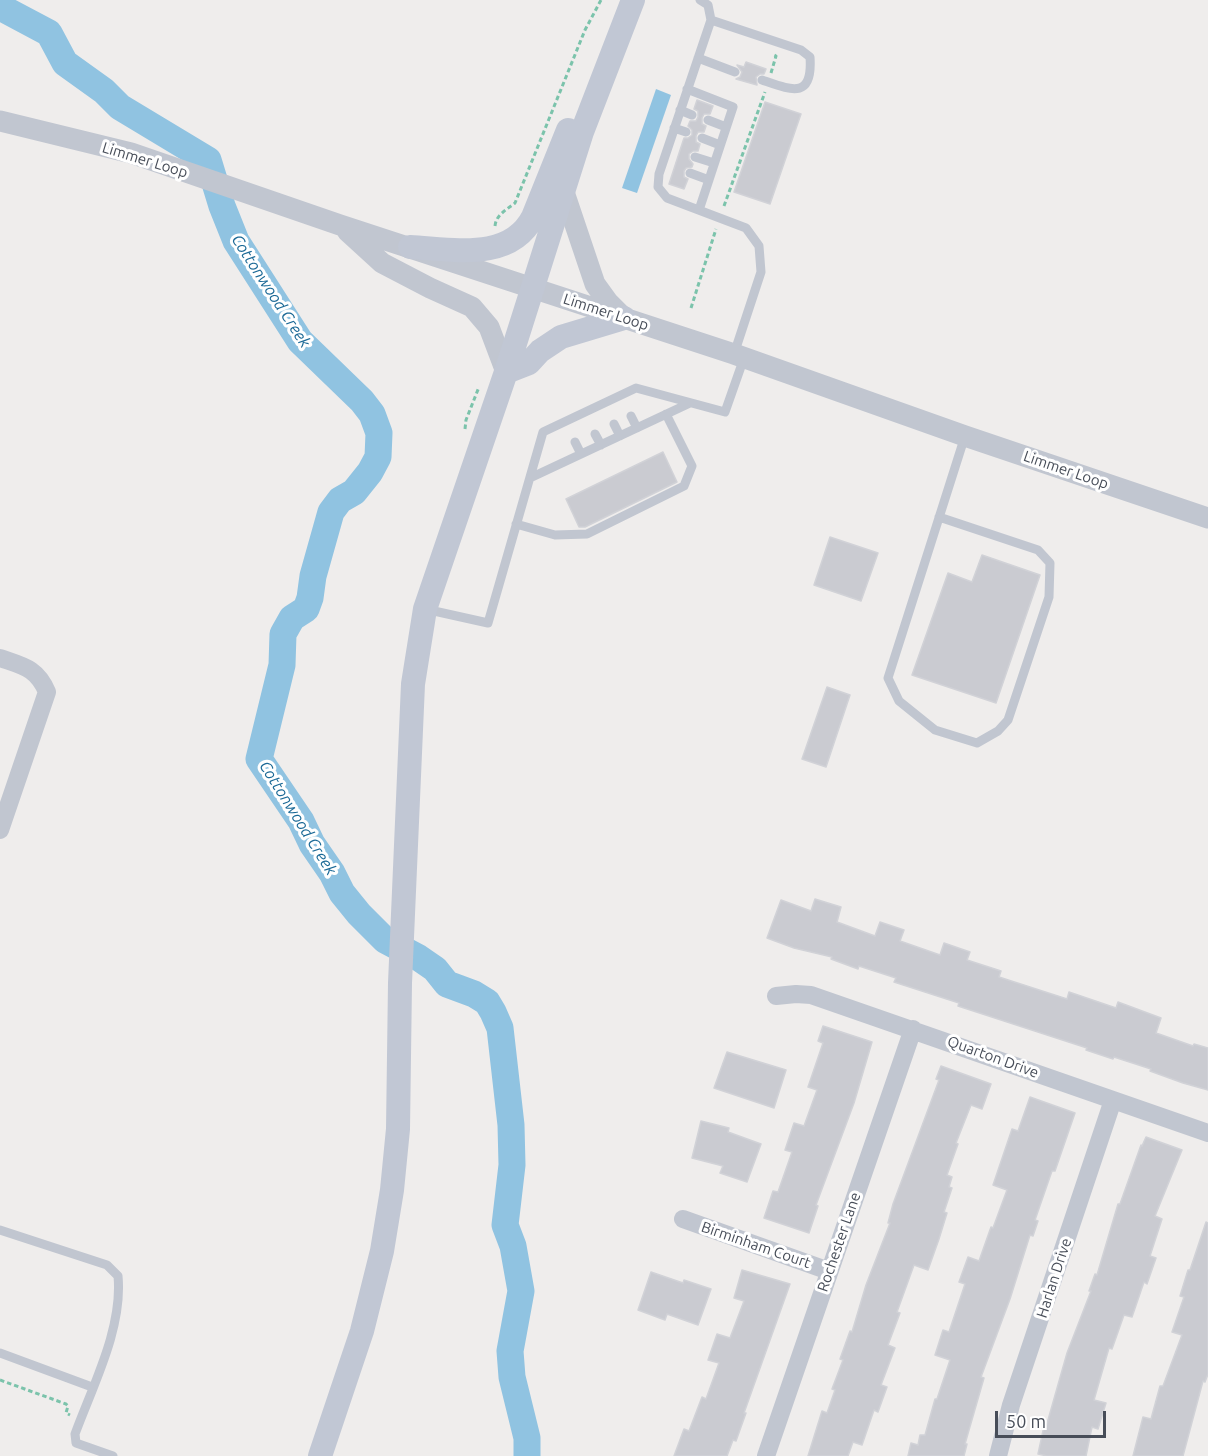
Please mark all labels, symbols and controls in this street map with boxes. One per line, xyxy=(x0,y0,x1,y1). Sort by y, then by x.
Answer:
street label: Limmer Loop xyxy=(100,138,190,182)
water label: Cottonwood Creek xyxy=(227,231,315,351)
street label: Limmer Loop xyxy=(561,290,651,334)
street label: Limmer Loop xyxy=(1021,447,1111,493)
water label: Cottonwood Creek xyxy=(255,757,341,879)
street label: Quarton Drive xyxy=(945,1032,1041,1082)
street label: Rochester Lane xyxy=(814,1190,864,1294)
street label: Birminham Court xyxy=(699,1218,813,1272)
street label: Harlan Drive xyxy=(1033,1236,1075,1320)
scale bar xyxy=(998,1399,1109,1437)
text: 50 m xyxy=(1006,1411,1046,1431)

